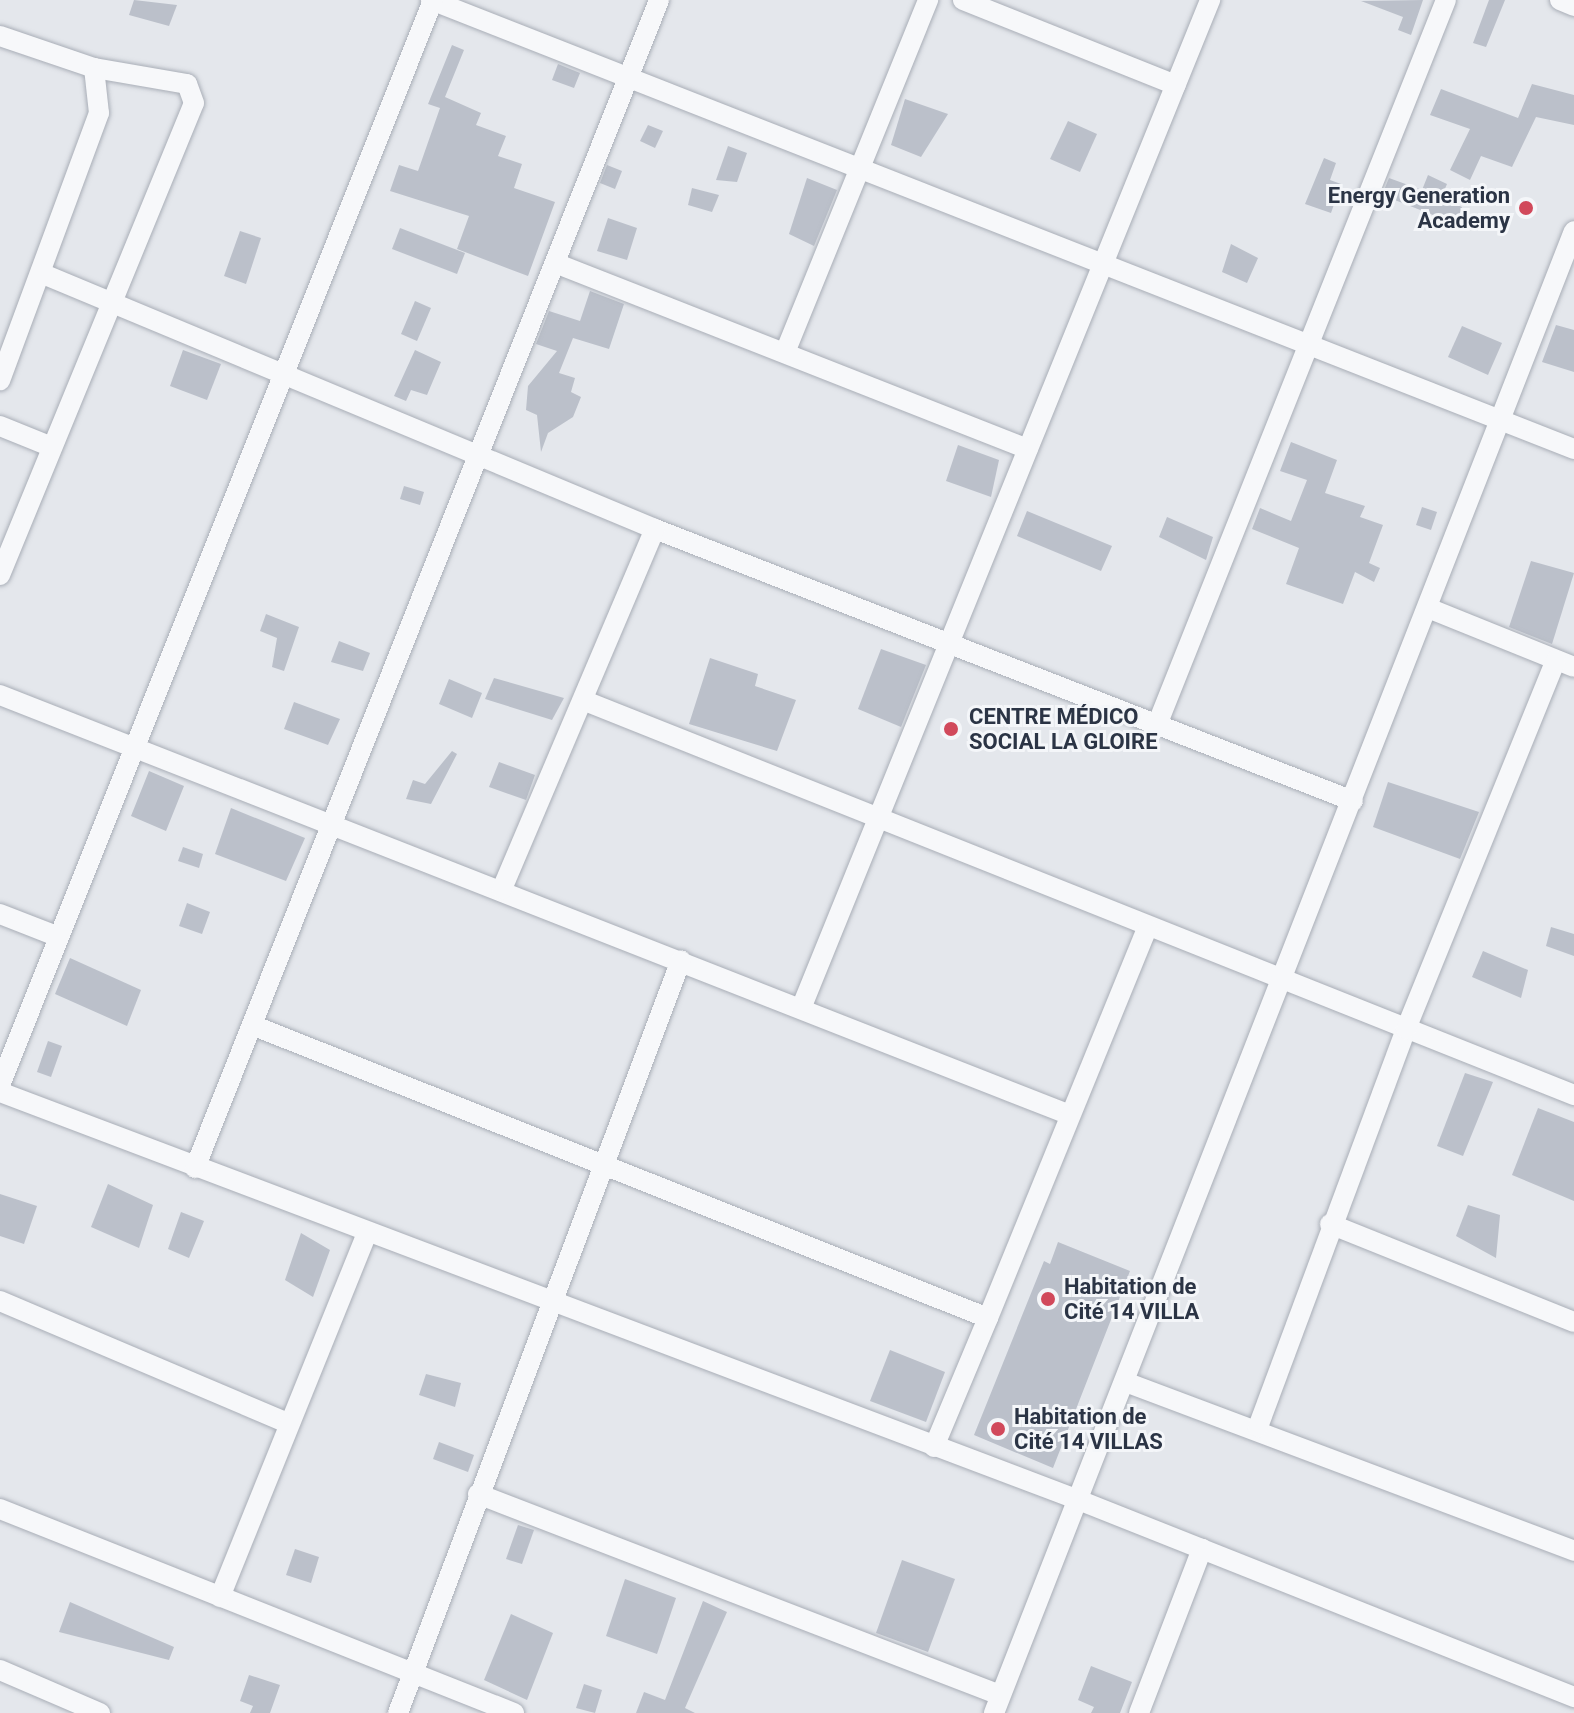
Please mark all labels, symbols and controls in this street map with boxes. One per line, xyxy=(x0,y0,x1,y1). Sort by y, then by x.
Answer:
place label: Energy Generation Academy xyxy=(1328,182,1510,234)
marker: Energy Generation Academy xyxy=(1517,199,1535,217)
place label: CENTRE MÉDICO SOCIAL LA GLOIRE xyxy=(969,703,1158,754)
marker: CENTRE MÉDICO SOCIAL LA GLOIRE xyxy=(940,718,962,740)
place label: Habitation de Cité 14 VILLA xyxy=(1064,1273,1199,1324)
marker: Habitation de Cité 14 VILLA xyxy=(1039,1290,1057,1308)
place label: Habitation de Cité 14 VILLAS xyxy=(1014,1403,1163,1454)
marker: Habitation de Cité 14 VILLAS xyxy=(989,1420,1007,1438)

